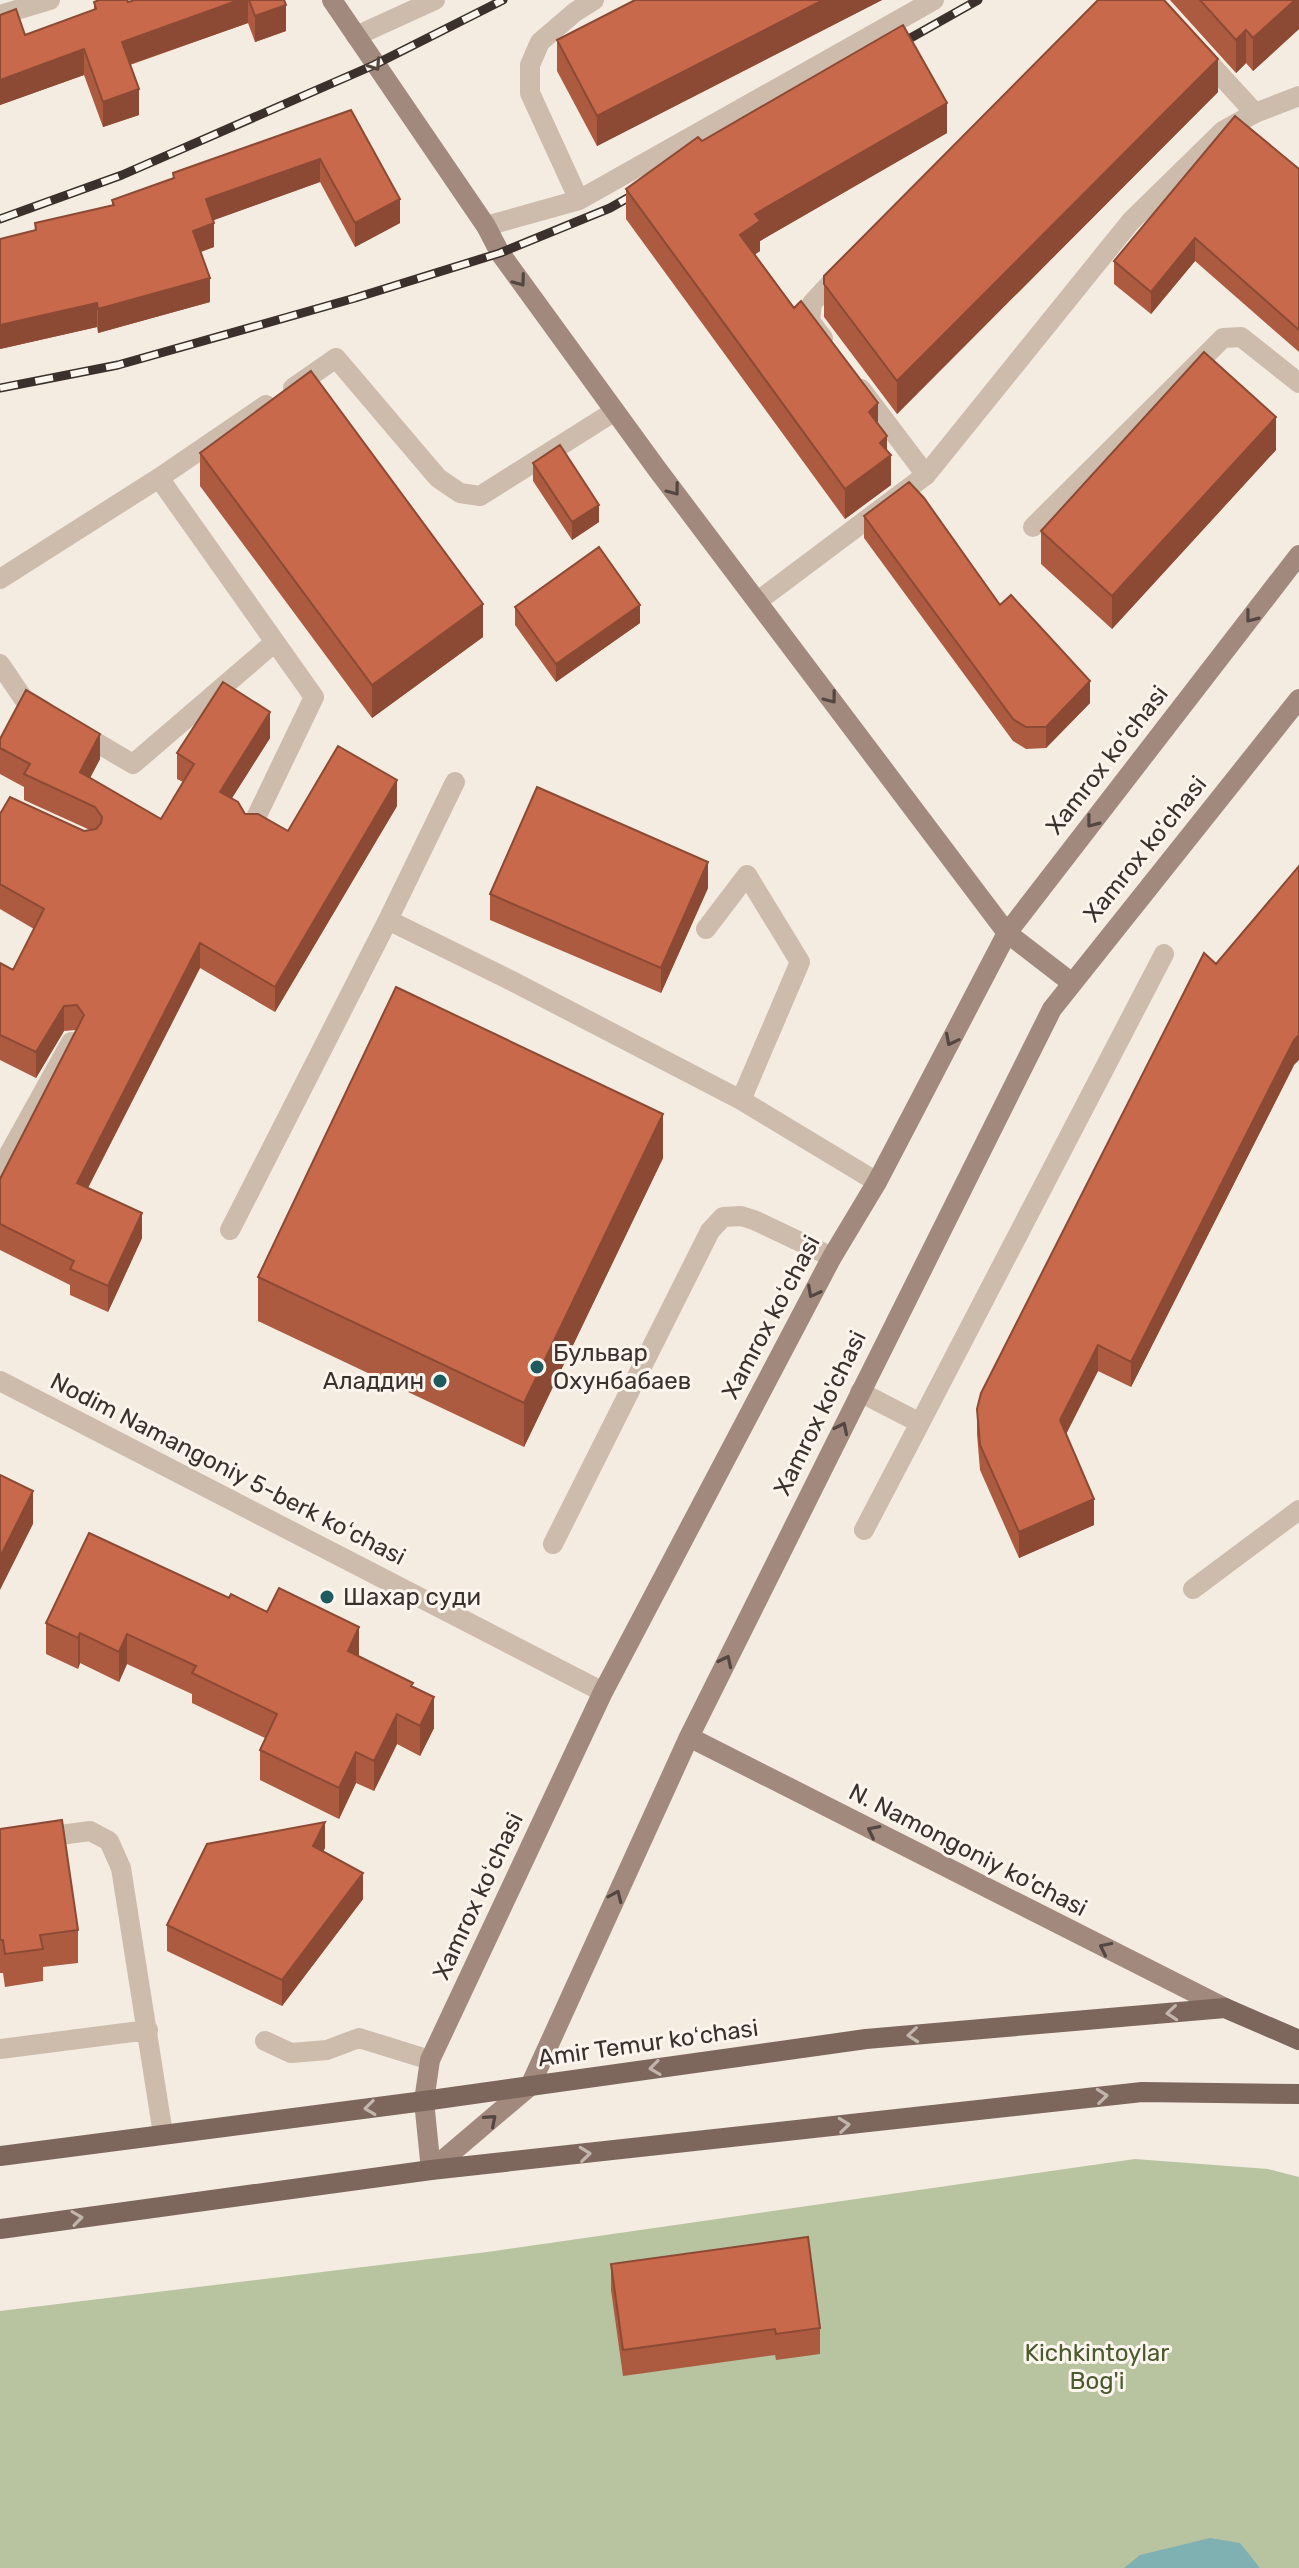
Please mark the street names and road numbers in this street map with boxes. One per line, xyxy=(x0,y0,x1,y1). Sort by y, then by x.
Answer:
street label: Xamrox koʻchasi xyxy=(1040,680,1174,840)
street label: Xamrox ko'chasi xyxy=(1078,770,1212,928)
street label: Xamrox koʻchasi xyxy=(716,1231,826,1403)
street label: Xamrox ko'chasi xyxy=(768,1326,872,1500)
street label: Nodim Namangoniy 5-berk koʻchasi xyxy=(46,1367,410,1571)
street label: N. Namongoniy ko'chasi xyxy=(844,1778,1092,1922)
street label: Xamrox koʻchasi xyxy=(427,1808,529,1984)
street label: Amir Temur koʻchasi xyxy=(536,2014,760,2072)

